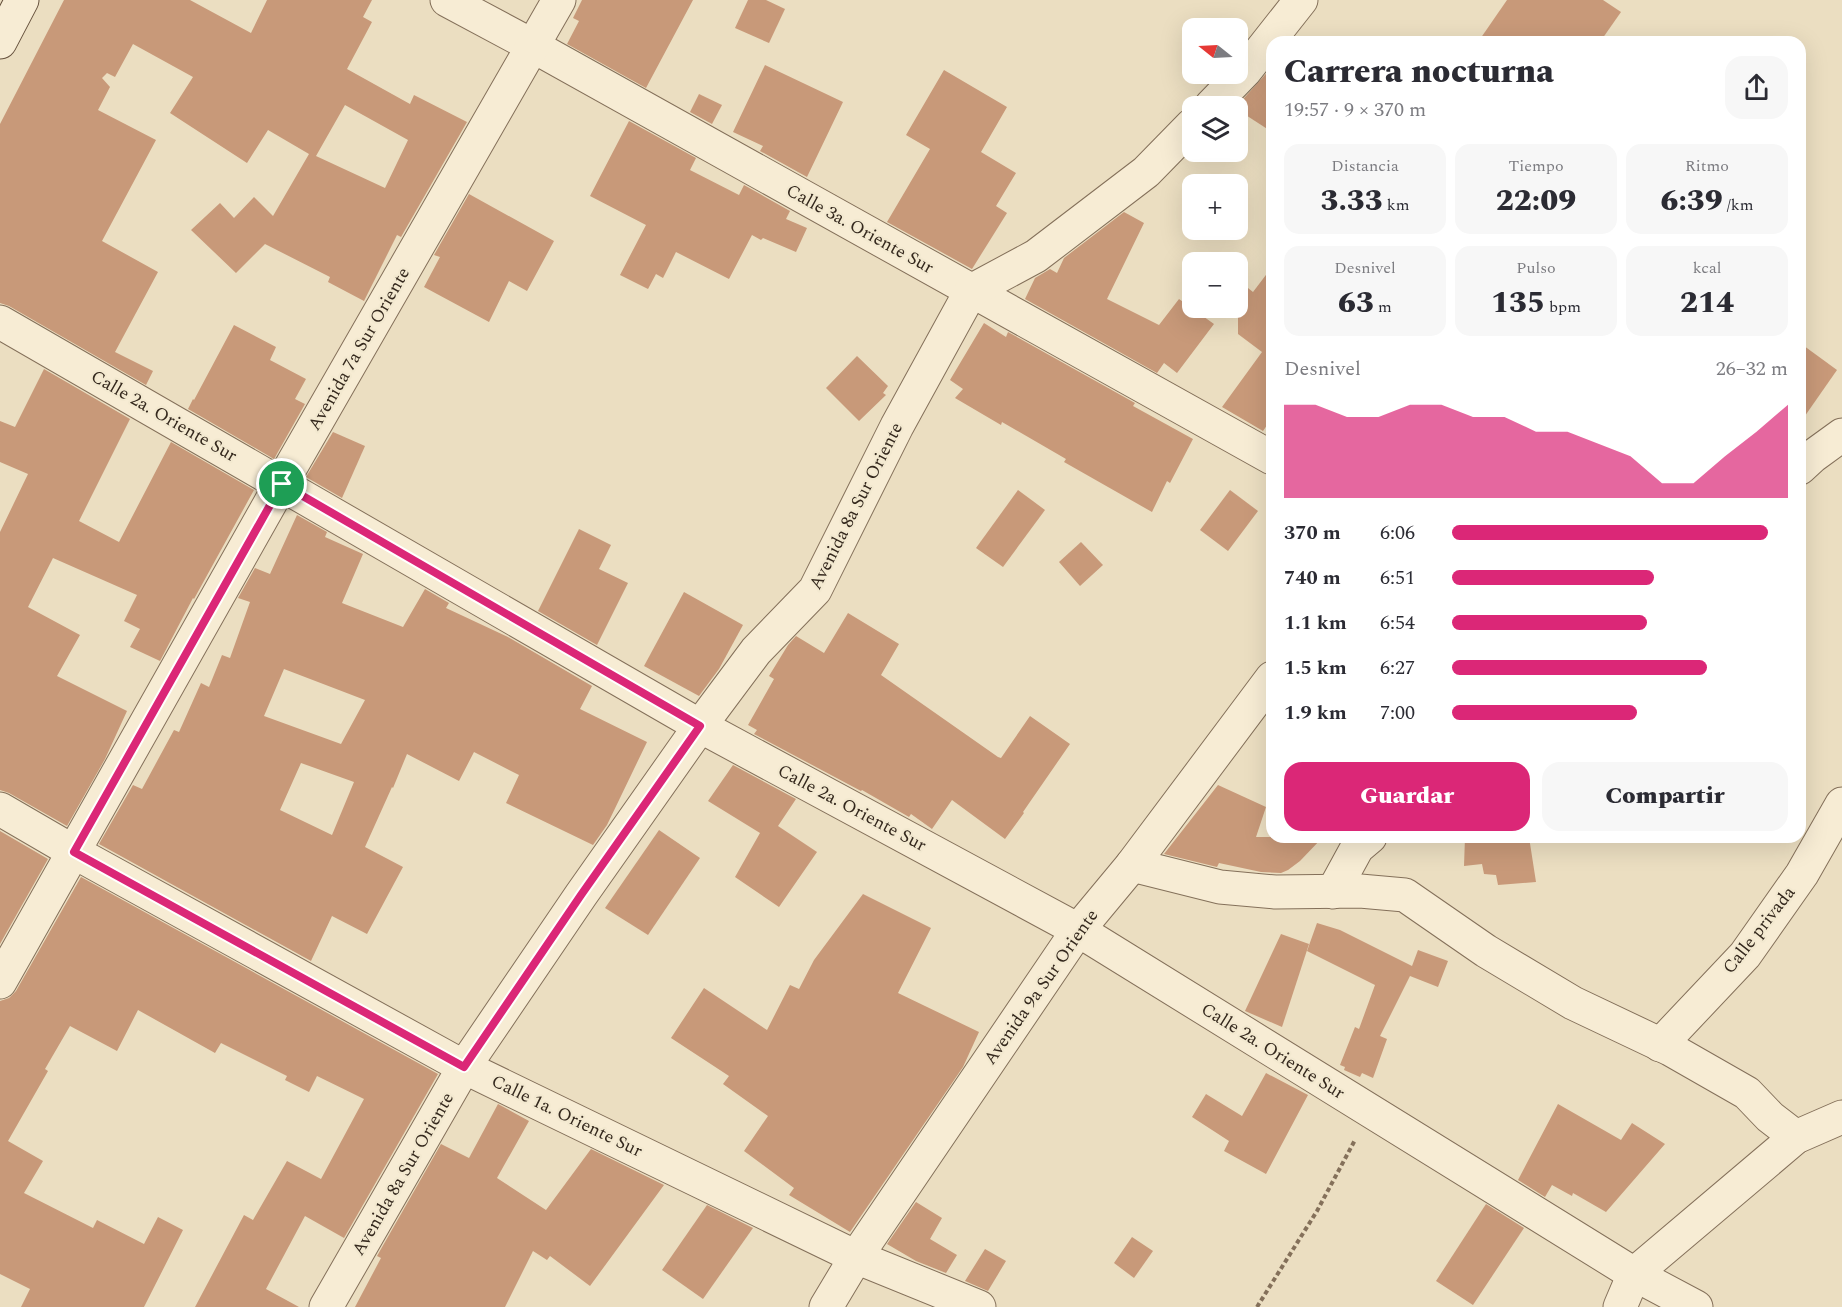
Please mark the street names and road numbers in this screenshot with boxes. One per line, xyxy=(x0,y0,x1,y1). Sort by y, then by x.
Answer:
street label: Calle 3a. Oriente Sur xyxy=(781,177,939,281)
street label: Avenida 7a Sur Oriente xyxy=(301,262,417,436)
street label: Calle 2a. Oriente Sur xyxy=(86,363,242,469)
street label: Avenida 8a Sur Oriente xyxy=(802,418,910,594)
street label: Calle 2a. Oriente Sur xyxy=(773,757,931,859)
street label: Calle privada xyxy=(1716,880,1802,980)
street label: Avenida 9a Sur Oriente xyxy=(977,904,1105,1070)
street label: Calle 2a. Oriente Sur xyxy=(1196,996,1350,1106)
street label: Calle 1a. Oriente Sur xyxy=(487,1068,647,1164)
street label: Avenida 8a Sur Oriente xyxy=(345,1087,461,1261)

